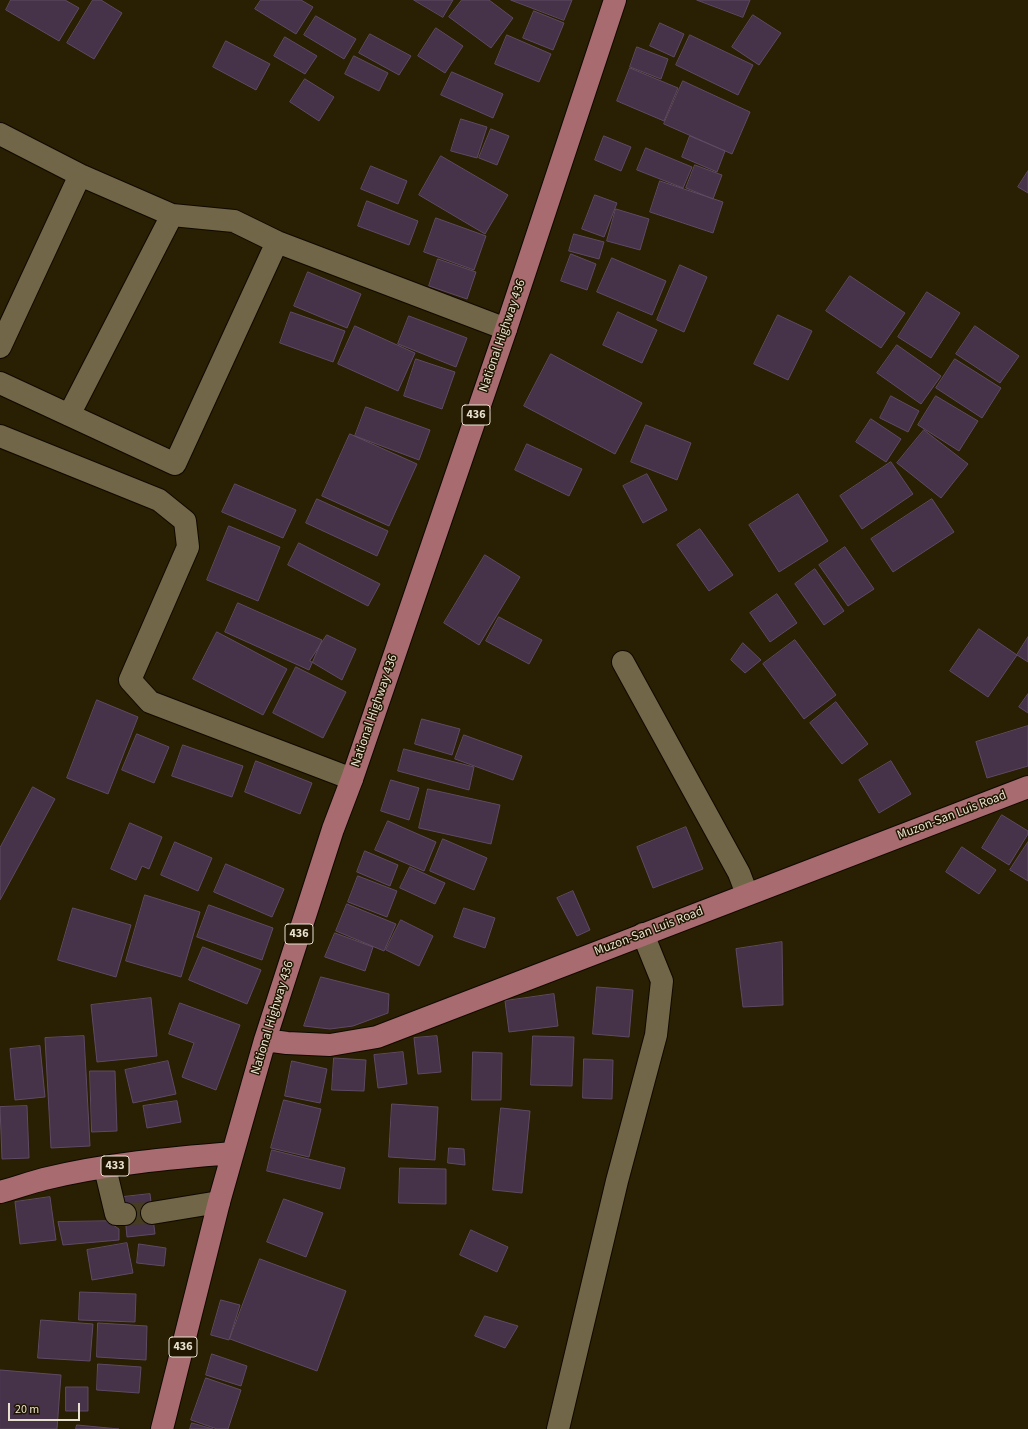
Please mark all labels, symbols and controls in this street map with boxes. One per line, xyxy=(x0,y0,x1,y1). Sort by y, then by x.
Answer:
street label: National Highway 436 xyxy=(476,278,530,394)
road number: 436 xyxy=(462,405,490,425)
street label: National Highway 436 xyxy=(348,653,402,769)
street label: Muzon-San Luis Road xyxy=(895,788,1009,844)
street label: Muzon-San Luis Road xyxy=(592,904,706,960)
road number: 436 xyxy=(285,924,313,944)
street label: National Highway 436 xyxy=(248,959,298,1077)
road number: 433 xyxy=(101,1156,129,1176)
road number: 436 xyxy=(169,1337,197,1357)
scale bar xyxy=(10,1395,82,1421)
text: 20 m xyxy=(15,1401,39,1418)

